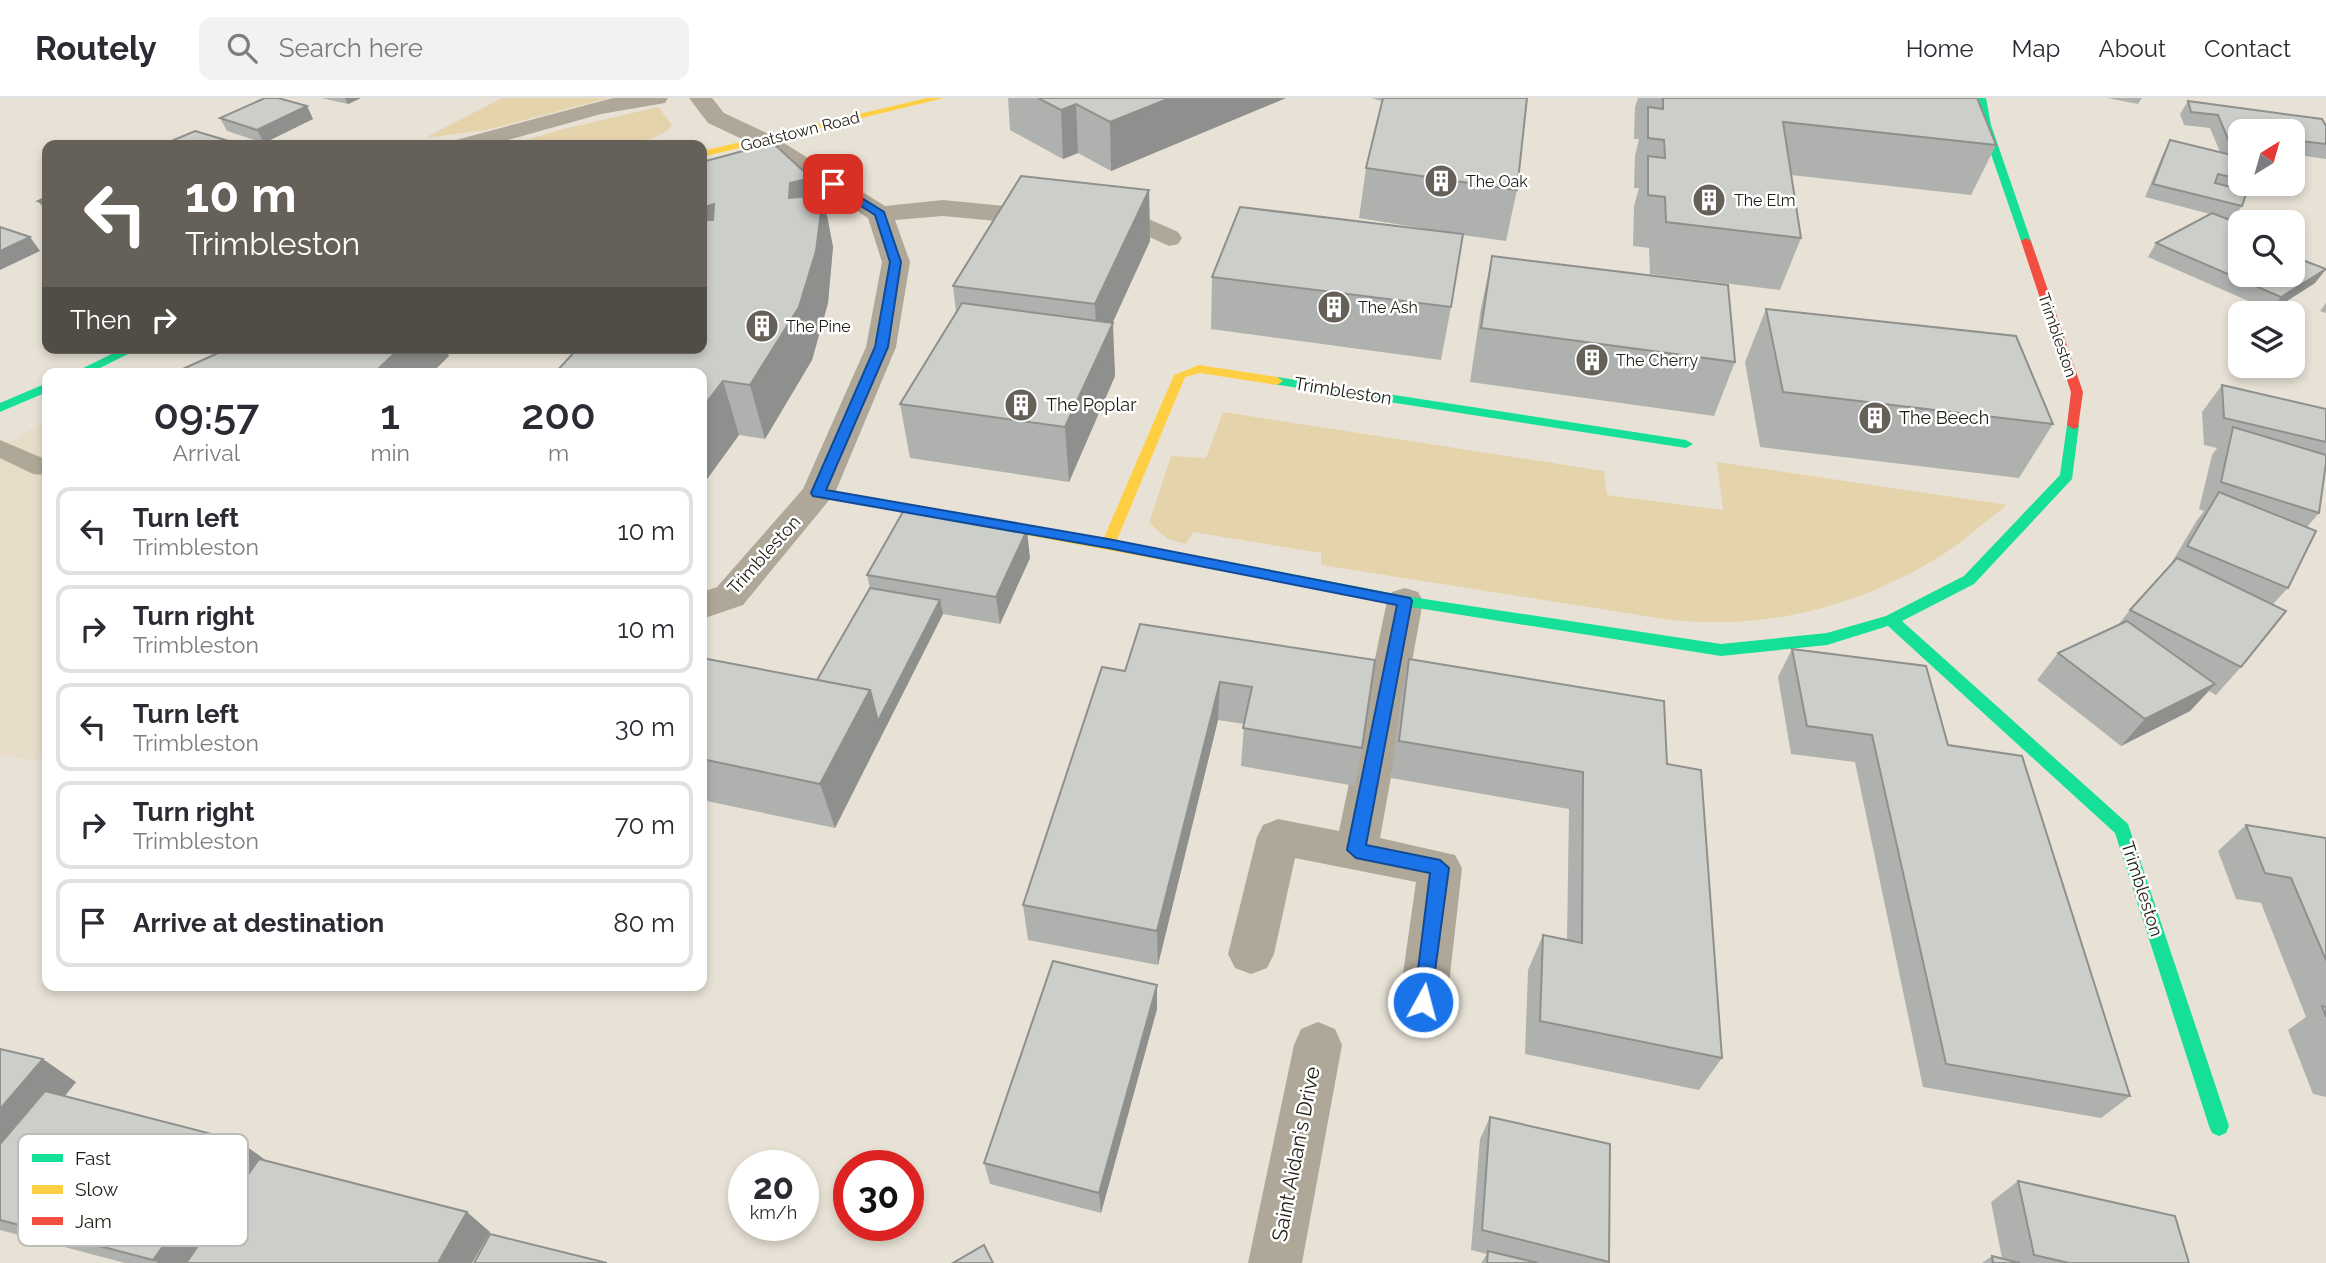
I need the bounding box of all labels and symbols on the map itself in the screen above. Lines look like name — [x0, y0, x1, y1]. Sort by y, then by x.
street label: Goatstown Road — [739, 108, 862, 155]
north arrow — [2228, 119, 2305, 196]
pin — [803, 154, 863, 214]
building icon: The Oak — [1422, 162, 1460, 200]
place label: The Oak — [1466, 172, 1528, 191]
building icon: The Elm — [1690, 181, 1728, 219]
place label: The Elm — [1734, 191, 1795, 210]
building icon: The Ash — [1315, 288, 1353, 326]
street label: Trimbleston — [2034, 291, 2081, 380]
place label: The Ash — [1358, 298, 1418, 317]
building icon: The Pine — [743, 307, 781, 345]
place label: The Pine — [786, 317, 851, 336]
building icon: The Cherry — [1573, 341, 1611, 379]
place label: The Cherry — [1616, 351, 1698, 370]
street label: Trimbleston — [1293, 372, 1393, 409]
building icon: The Poplar — [1002, 386, 1040, 424]
place label: The Poplar — [1046, 394, 1137, 415]
building icon: The Beech — [1856, 399, 1894, 437]
place label: The Beech — [1899, 407, 1989, 428]
street label: Trimbleston — [723, 511, 804, 598]
street label: Trimbleston — [2117, 839, 2168, 939]
position arrow — [1386, 965, 1460, 1039]
street label: Saint Aidan's Drive — [1266, 1064, 1325, 1243]
legend — [18, 1134, 248, 1246]
text: Fast — [75, 1147, 111, 1169]
speed limit sign: 30 — [833, 1150, 924, 1241]
text: Slow — [75, 1178, 119, 1200]
text: Jam — [75, 1210, 112, 1232]

